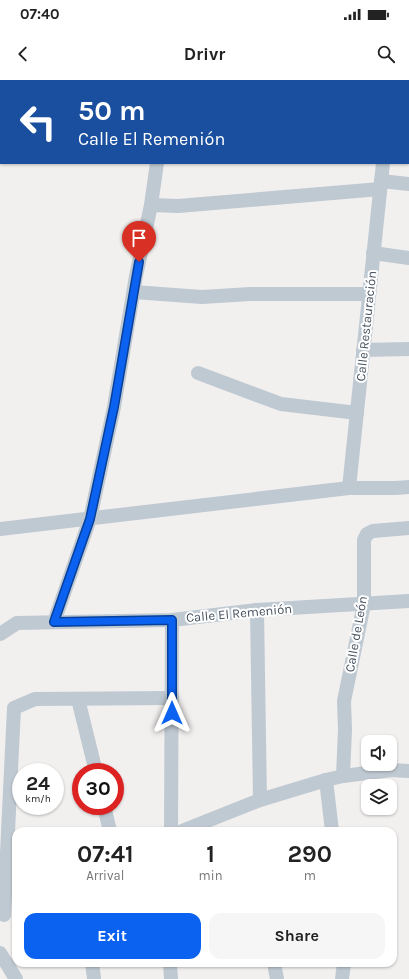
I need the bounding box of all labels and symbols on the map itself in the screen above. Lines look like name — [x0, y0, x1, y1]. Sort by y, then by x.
pin — [122, 221, 156, 262]
street label: Calle Restauración — [353, 270, 379, 382]
street label: Calle de León — [342, 595, 370, 673]
street label: Calle El Remenión — [185, 601, 293, 625]
position arrow — [151, 692, 193, 734]
speed limit sign: 30 — [72, 763, 124, 815]

